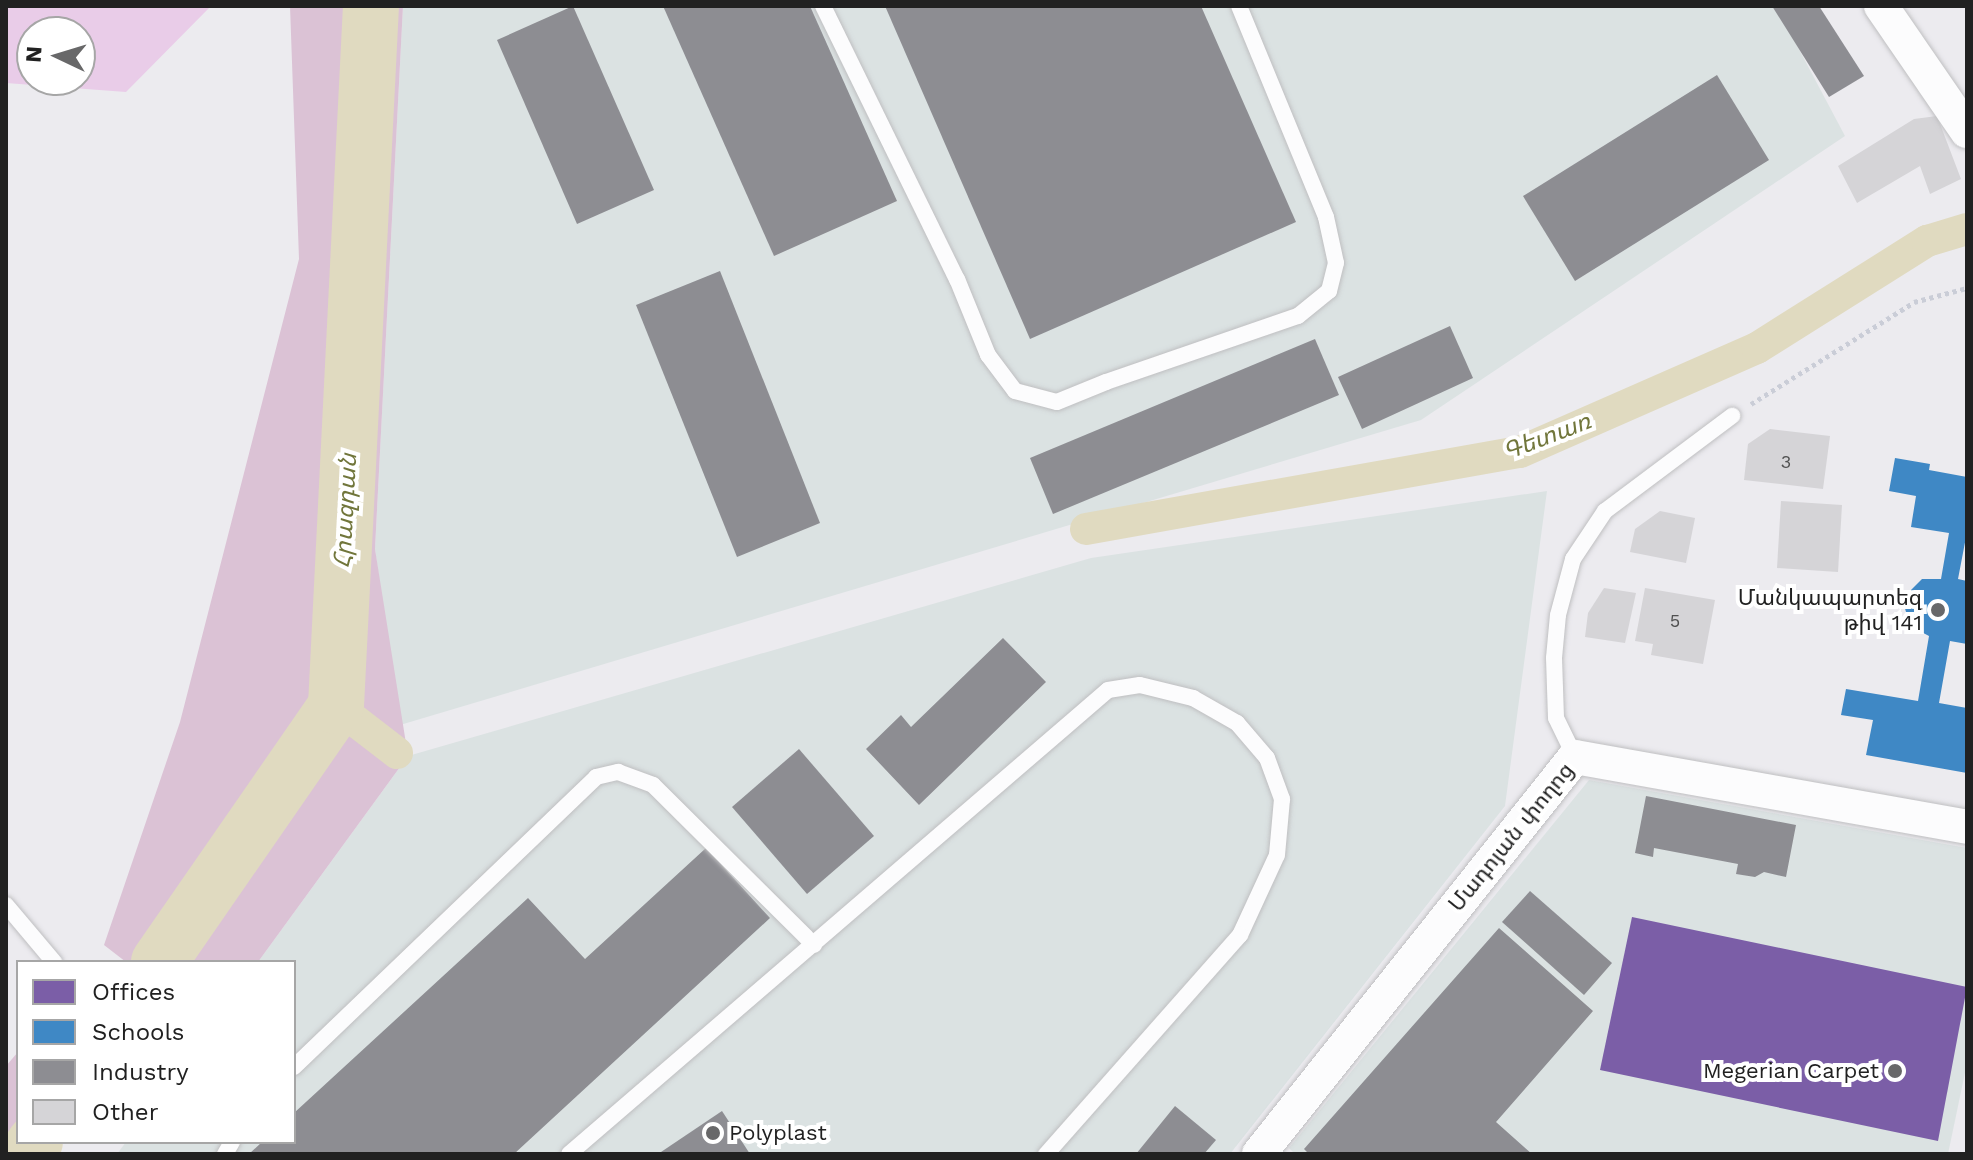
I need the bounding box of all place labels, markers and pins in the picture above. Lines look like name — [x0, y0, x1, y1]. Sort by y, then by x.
place label: Մանկապարտեզ թիվ 141 — [1738, 584, 1922, 636]
marker: Մանկապարտեզ թիվ 141 — [1929, 601, 1947, 619]
place label: Megerian Carpet — [1703, 1058, 1879, 1084]
marker: Megerian Carpet — [1886, 1062, 1904, 1080]
place label: Polyplast — [729, 1120, 827, 1146]
marker: Polyplast — [704, 1124, 722, 1142]

